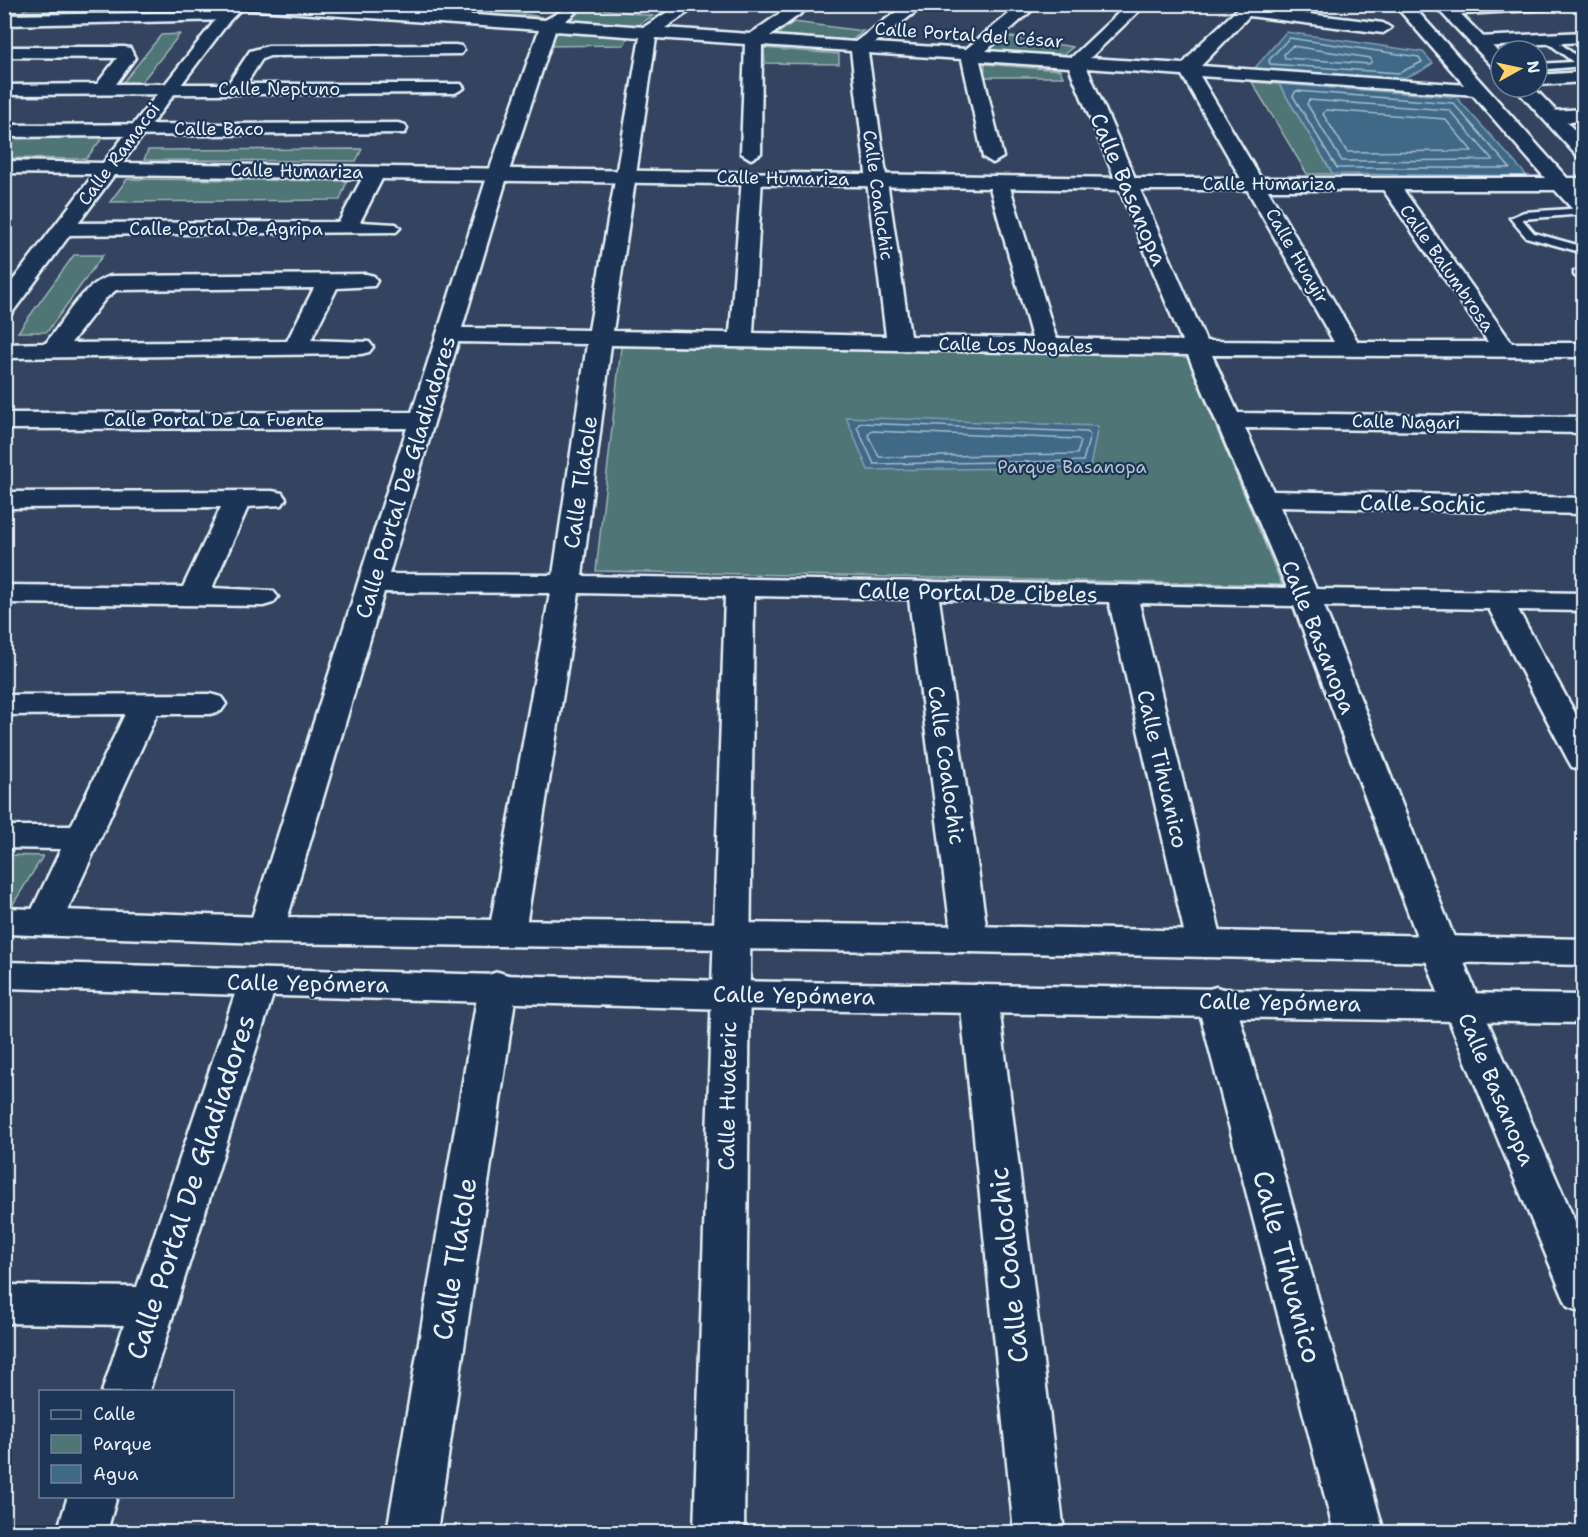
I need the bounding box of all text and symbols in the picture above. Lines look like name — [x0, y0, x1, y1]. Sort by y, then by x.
street label: Calle Portal del César — [874, 16, 1064, 54]
north arrow — [1489, 39, 1549, 99]
text: N — [1522, 59, 1545, 75]
street label: Calle Neptuno — [218, 77, 340, 101]
street label: Calle Ramacoi — [72, 98, 166, 210]
street label: Calle Basanopa — [1083, 108, 1174, 270]
street label: Calle Baco — [174, 117, 264, 141]
street label: Calle Coalochic — [857, 128, 899, 262]
street label: Calle Humariza — [230, 158, 364, 184]
street label: Calle Humariza — [716, 165, 850, 191]
street label: Calle Humariza — [1203, 172, 1335, 196]
street label: Calle Balumbrosa — [1394, 200, 1500, 336]
street label: Calle Huayir — [1260, 204, 1334, 308]
street label: Calle Portal De Agripa — [129, 217, 323, 241]
street label: Calle Portal De Gladiadores — [349, 332, 462, 622]
street label: Calle Los Nogales — [938, 332, 1094, 358]
street label: Calle Portal De La Fuente — [104, 408, 324, 432]
street label: Calle Nagari — [1352, 409, 1460, 435]
street label: Calle Tlatole — [557, 414, 604, 550]
park label: Parque Basanopa — [997, 455, 1147, 479]
street label: Calle Sochic — [1360, 488, 1486, 519]
street label: Calle Basanopa — [1275, 556, 1363, 719]
street label: Calle Portal De Cibeles — [858, 576, 1098, 609]
street label: Calle Coalochic — [921, 684, 972, 846]
street label: Calle Tihuanico — [1130, 687, 1195, 851]
street label: Calle Yepómera — [227, 968, 390, 999]
street label: Calle Yepómera — [713, 980, 876, 1011]
street label: Calle Yepómera — [1199, 987, 1362, 1018]
street label: Calle Basanopa — [1451, 1008, 1542, 1170]
street label: Calle Portal De Gladiadores — [117, 1009, 264, 1364]
street label: Calle Huateric — [712, 1021, 743, 1171]
street label: Calle Coalochic — [980, 1165, 1037, 1365]
street label: Calle Tihuanico — [1244, 1166, 1331, 1367]
street label: Calle Tlatole — [423, 1175, 486, 1343]
legend — [39, 1390, 234, 1498]
text: Calle — [93, 1402, 136, 1426]
text: Parque — [93, 1432, 152, 1456]
text: Agua — [93, 1462, 138, 1486]

